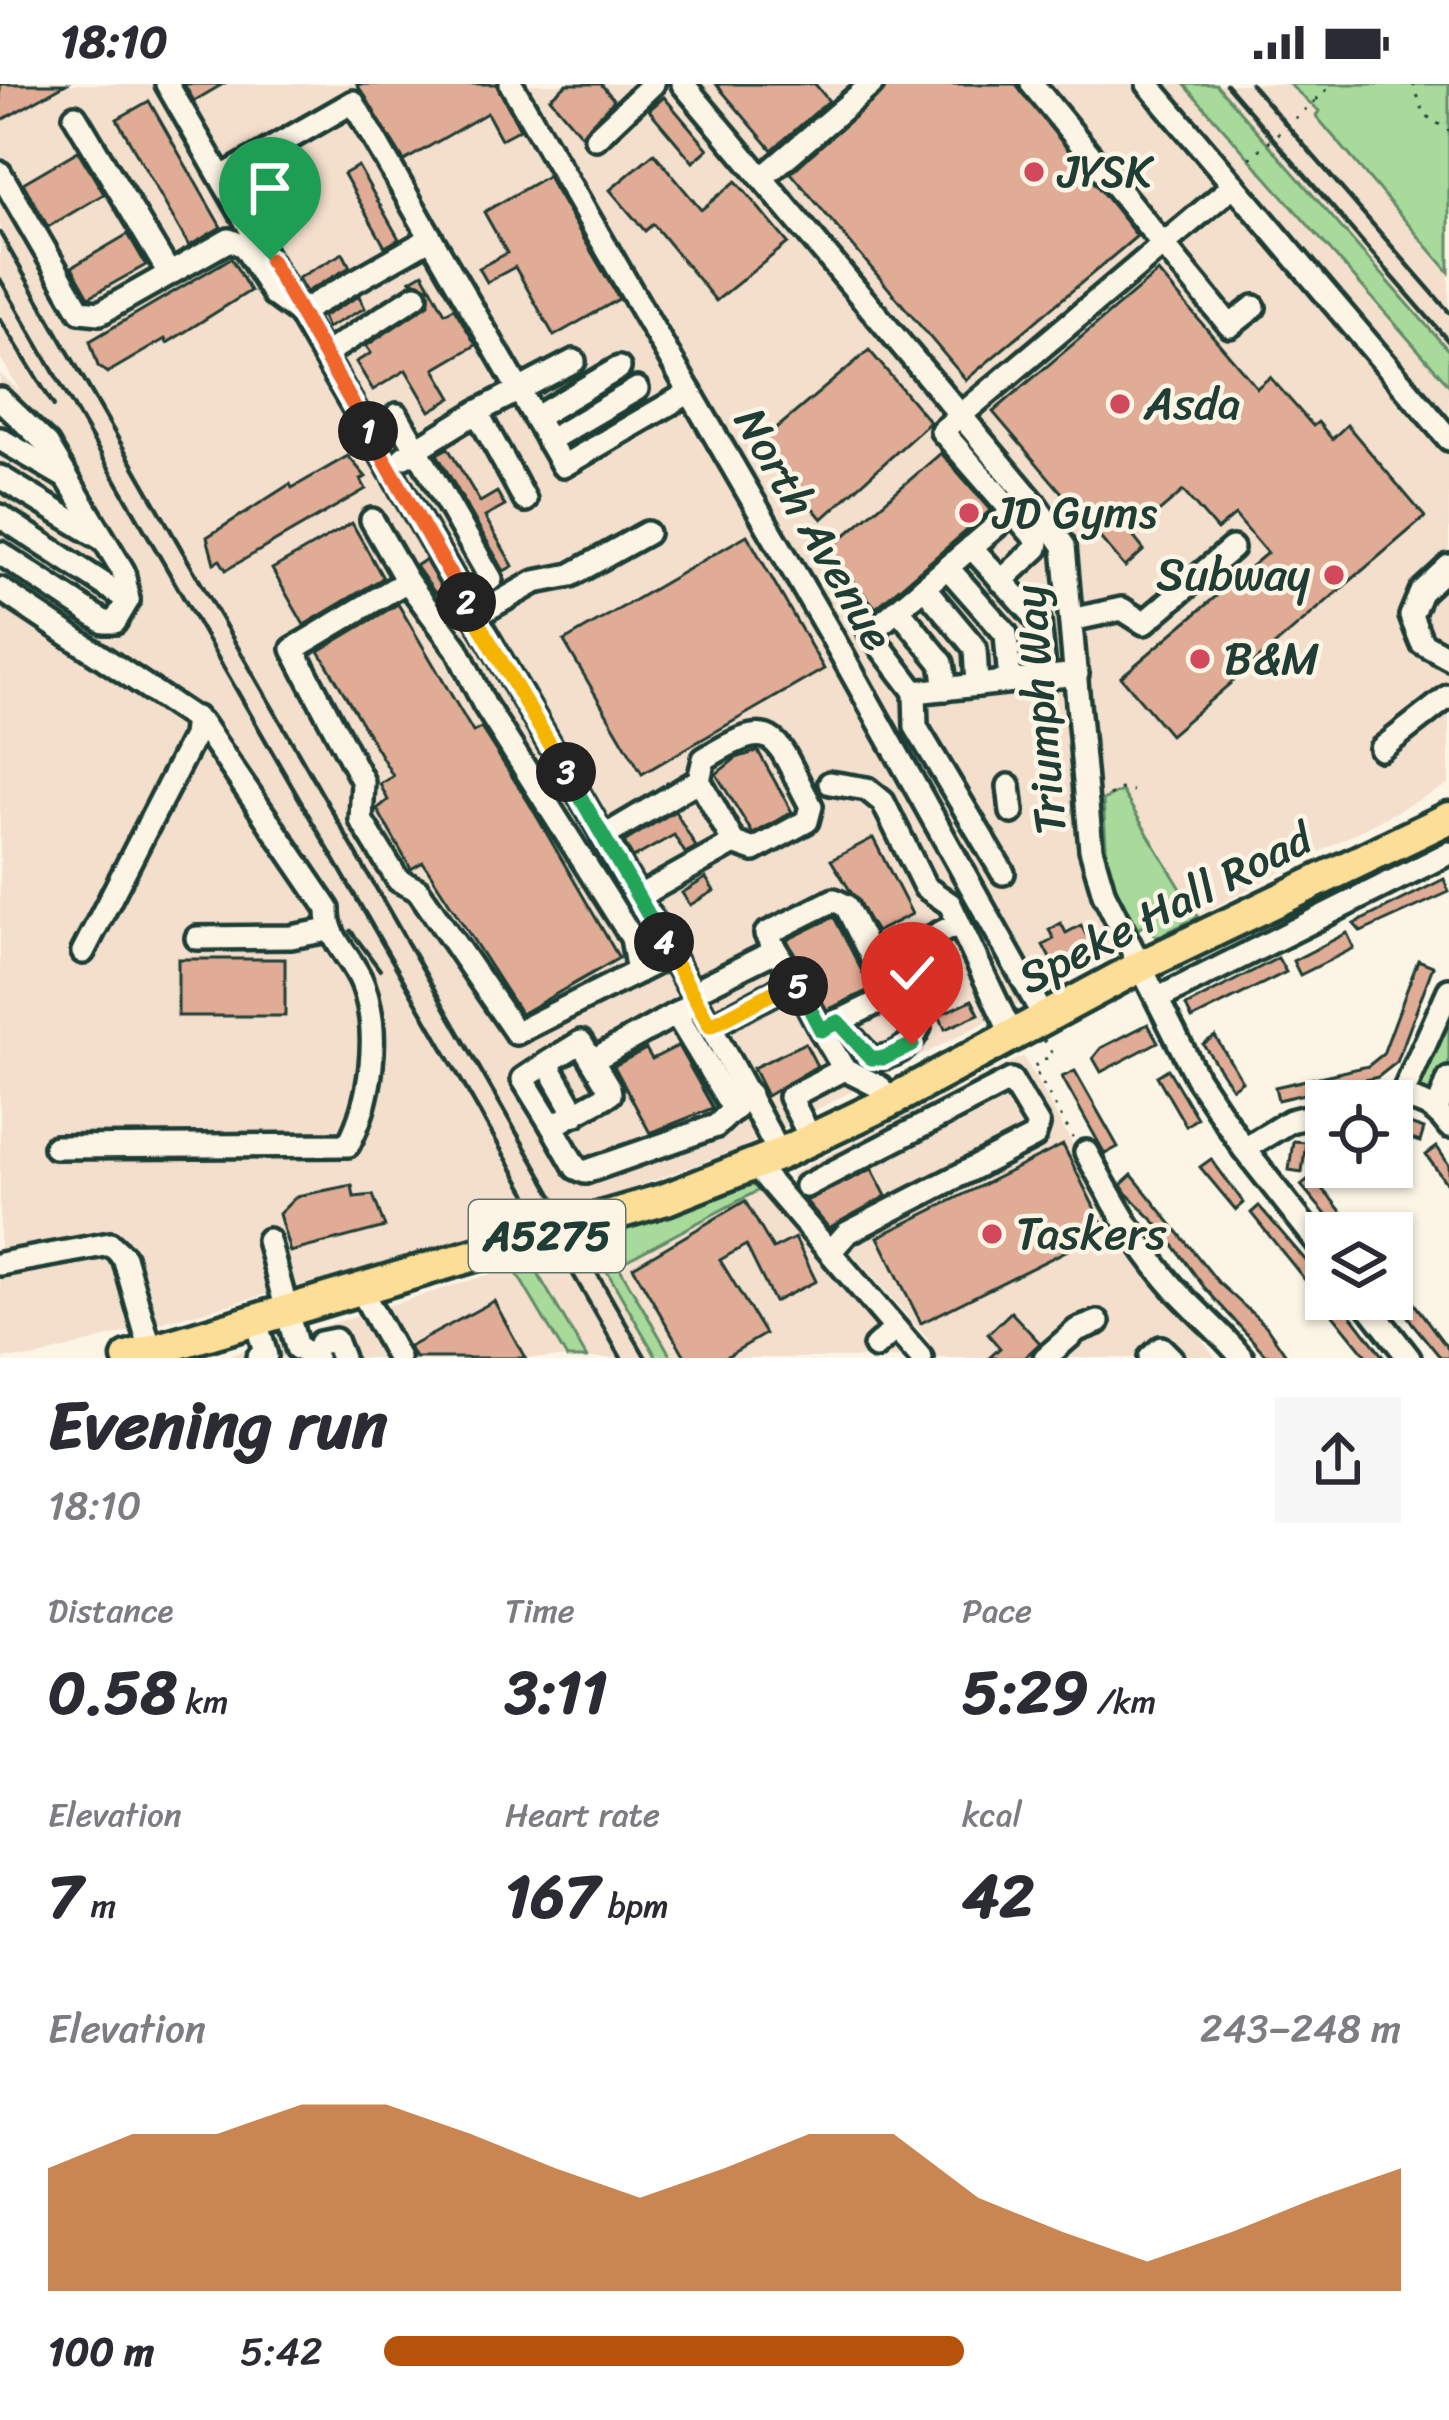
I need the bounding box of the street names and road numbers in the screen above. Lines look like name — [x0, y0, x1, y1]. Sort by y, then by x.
street label: North Avenue — [712, 392, 916, 666]
street label: Triumph Way — [989, 581, 1091, 838]
street label: Speke Hall Road — [1004, 798, 1329, 1017]
road number: A5275 — [469, 1200, 625, 1272]

